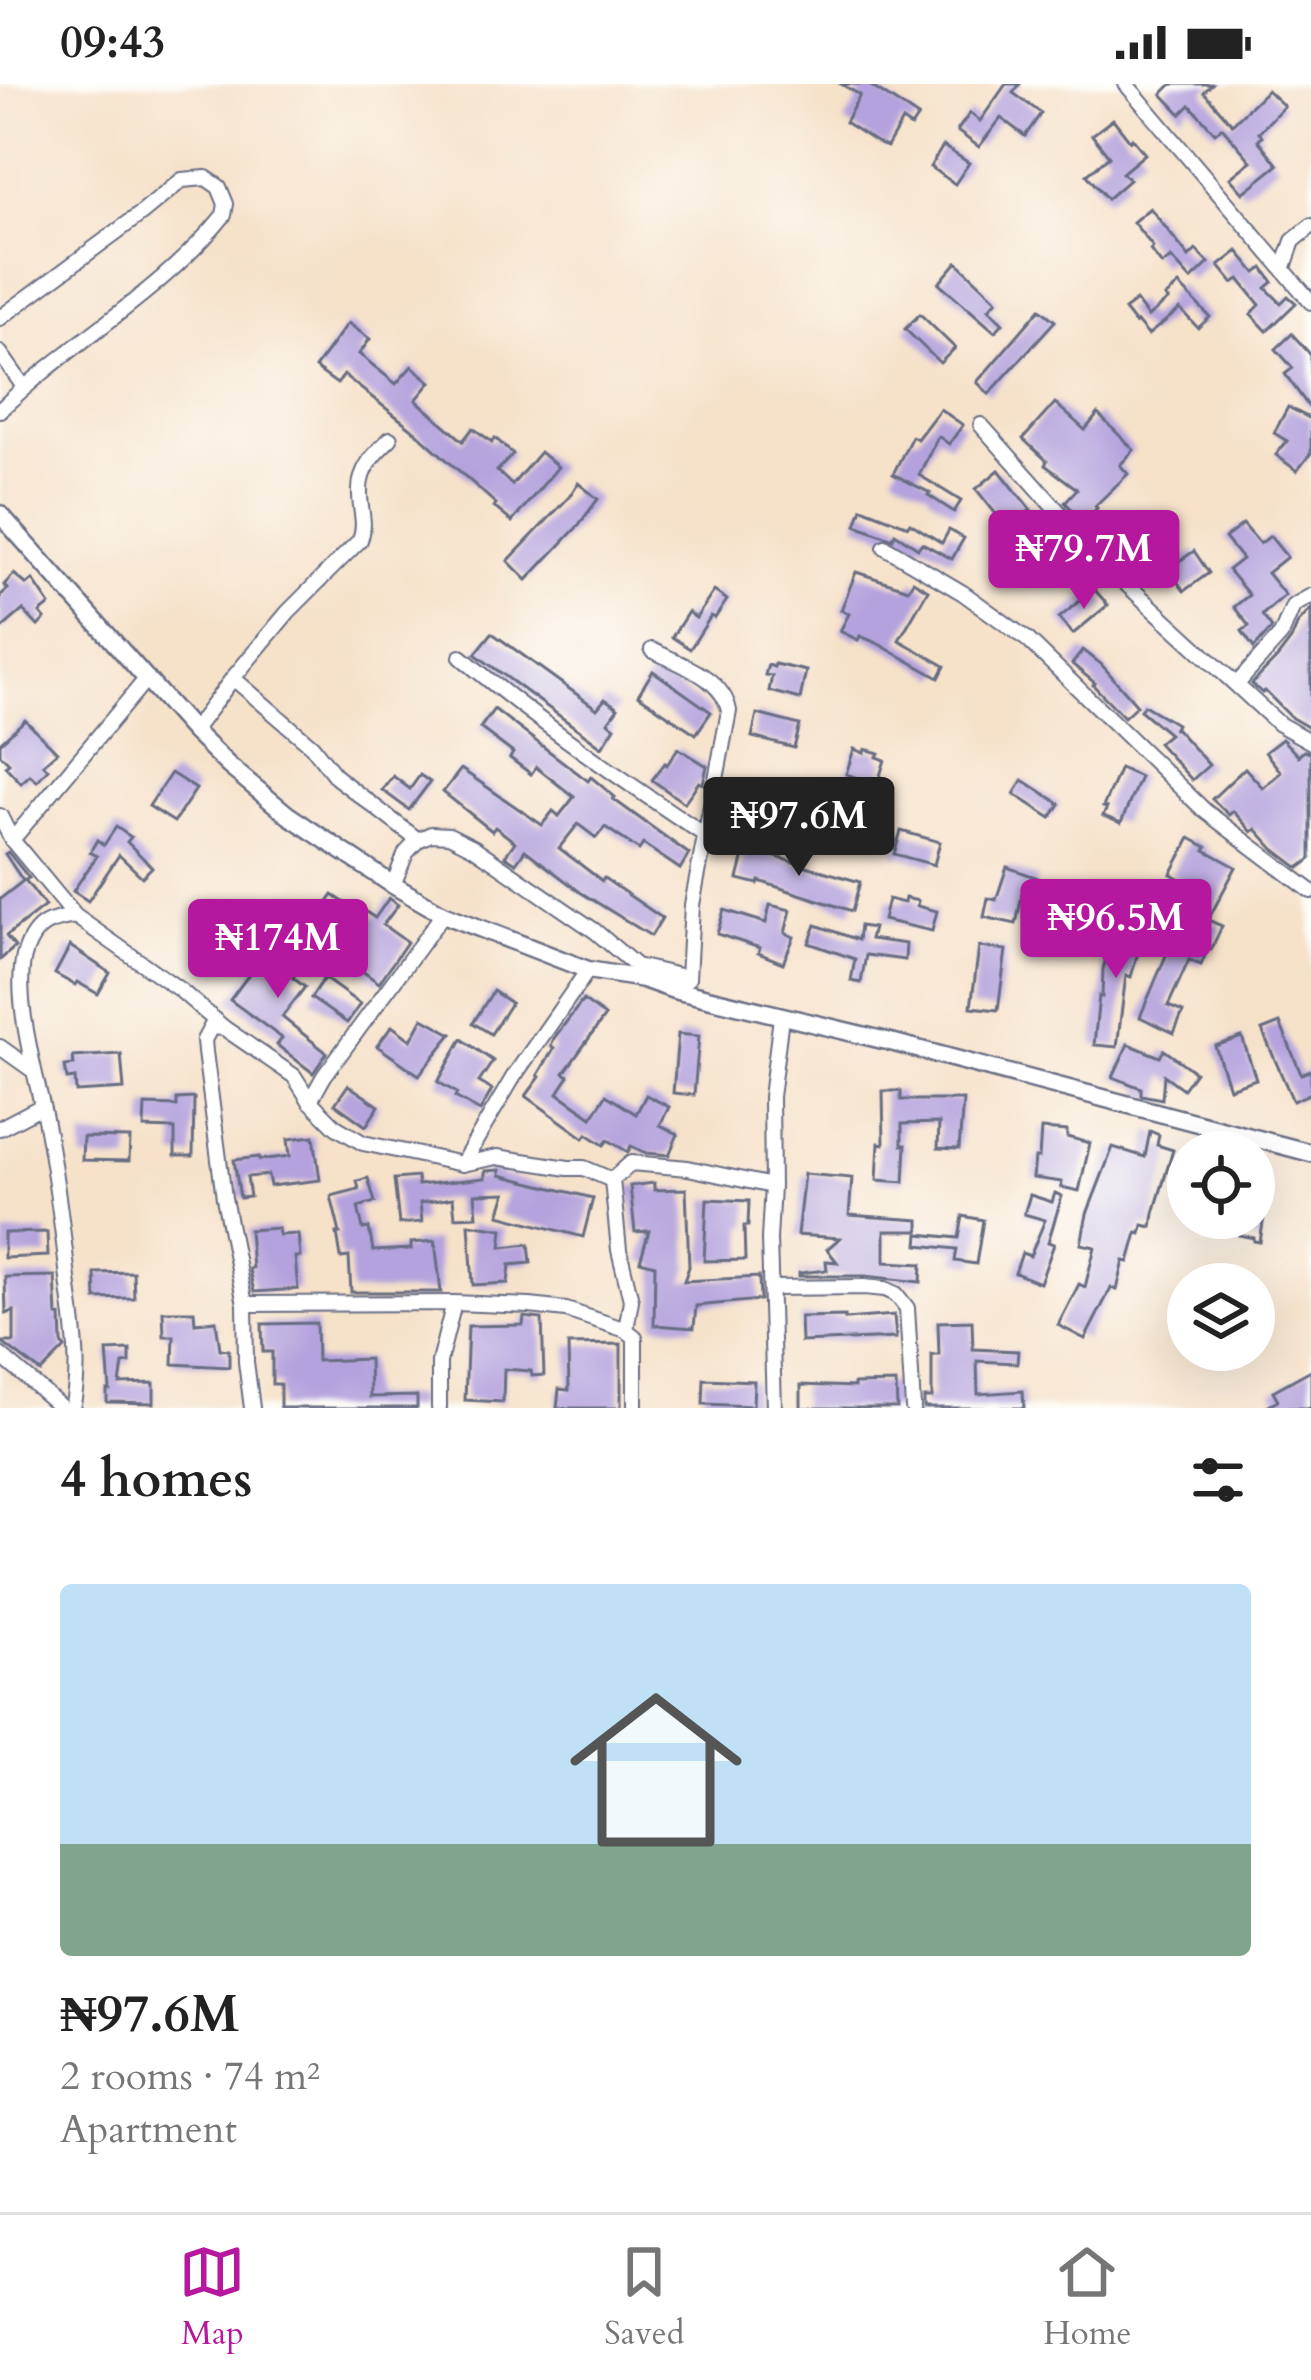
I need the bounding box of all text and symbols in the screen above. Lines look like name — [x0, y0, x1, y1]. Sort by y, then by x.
text: 09:43 — [60, 12, 165, 73]
pin: ₦79.7M — [986, 510, 1182, 612]
text: ₦79.7M — [1015, 522, 1153, 575]
pin: ₦97.6M — [701, 777, 897, 879]
text: ₦97.6M — [730, 789, 868, 842]
pin: ₦96.5M — [1018, 879, 1214, 981]
text: ₦96.5M — [1047, 891, 1185, 944]
pin: ₦174M — [194, 899, 362, 1001]
text: ₦174M — [215, 911, 341, 964]
map controls — [1167, 1131, 1275, 1371]
button: locate — [1167, 1131, 1275, 1239]
button: layers — [1167, 1263, 1275, 1371]
text: 4 homes — [60, 1445, 252, 1515]
icon: filters — [1185, 1447, 1251, 1513]
icon: home — [548, 1662, 764, 1878]
text: ₦97.6M — [60, 1980, 240, 2050]
text: 2 rooms · 74 m² — [60, 2050, 320, 2103]
text: Apartment — [60, 2103, 237, 2156]
tab: Map — [179, 2239, 245, 2356]
tab: Saved — [604, 2239, 684, 2356]
tab: Home — [1043, 2239, 1132, 2356]

